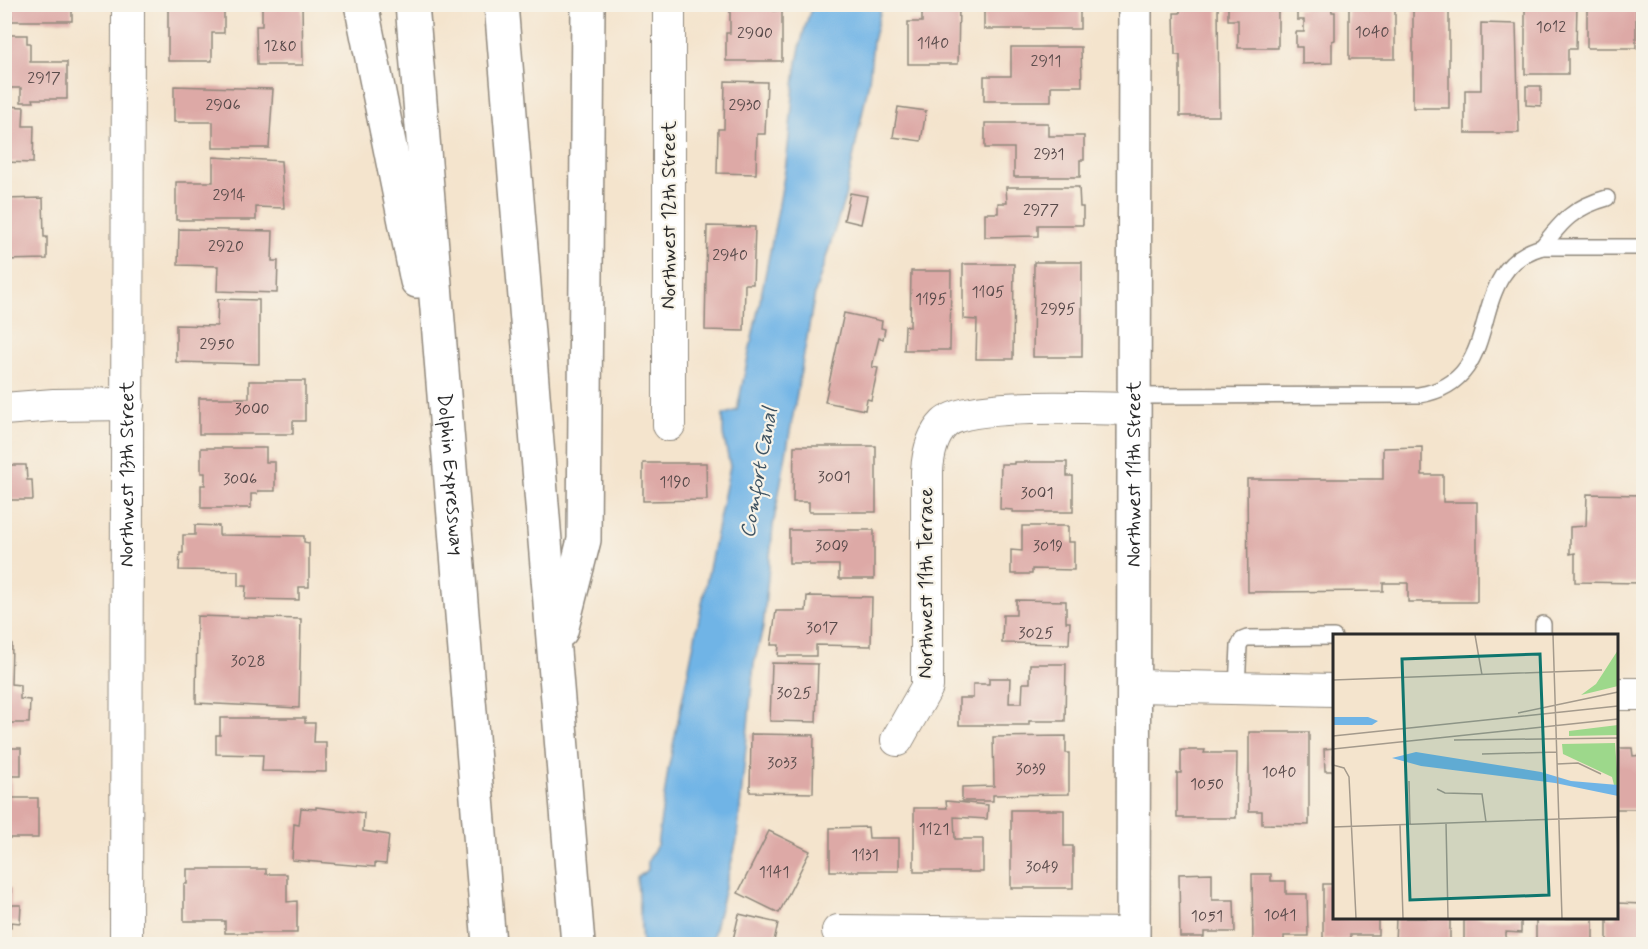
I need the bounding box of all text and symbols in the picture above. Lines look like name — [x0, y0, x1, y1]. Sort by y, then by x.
house number: 1012 — [1536, 17, 1566, 38]
house number: 1040 — [1355, 22, 1389, 43]
house number: 2900 — [737, 23, 773, 44]
house number: 1140 — [917, 33, 949, 54]
house number: 1280 — [263, 36, 297, 57]
house number: 2911 — [1031, 51, 1061, 72]
house number: 2917 — [27, 68, 61, 89]
house number: 2906 — [205, 95, 241, 116]
house number: 2930 — [729, 95, 761, 116]
street label: Northwest 12th Street — [656, 121, 683, 309]
house number: 2931 — [1033, 144, 1065, 165]
house number: 2914 — [213, 185, 245, 206]
house number: 2977 — [1023, 200, 1059, 221]
house number: 2920 — [208, 236, 244, 257]
house number: 2940 — [712, 245, 748, 266]
house number: 1105 — [971, 282, 1005, 303]
house number: 1195 — [915, 289, 947, 310]
house number: 2995 — [1040, 299, 1076, 320]
house number: 2950 — [199, 334, 235, 355]
street label: Northwest 11th Street — [1120, 380, 1148, 567]
street label: Northwest 13th Street — [113, 381, 141, 567]
street label: Dolphin Expressway — [430, 392, 471, 557]
house number: 3000 — [235, 399, 270, 420]
water label: Comfort Canal — [734, 404, 787, 541]
house number: 3001 — [817, 467, 851, 488]
house number: 3006 — [223, 469, 257, 490]
house number: 1190 — [659, 472, 691, 493]
house number: 3001 — [1020, 483, 1054, 504]
street label: Northwest 11th Terrace — [913, 487, 940, 679]
house number: 3009 — [815, 536, 849, 557]
house number: 3019 — [1033, 536, 1063, 557]
house number: 3017 — [806, 618, 838, 639]
house number: 3025 — [1018, 623, 1054, 644]
inset map — [1333, 634, 1618, 919]
house number: 3028 — [231, 651, 265, 672]
house number: 3025 — [776, 683, 812, 704]
house number: 3033 — [767, 753, 797, 774]
house number: 3039 — [1016, 759, 1047, 780]
house number: 1040 — [1262, 762, 1296, 783]
house number: 1050 — [1190, 774, 1224, 795]
house number: 1121 — [919, 819, 949, 840]
house number: 1131 — [851, 845, 879, 866]
house number: 3049 — [1025, 857, 1059, 878]
house number: 1141 — [759, 862, 789, 883]
house number: 1041 — [1264, 905, 1296, 926]
house number: 1051 — [1191, 906, 1223, 927]

